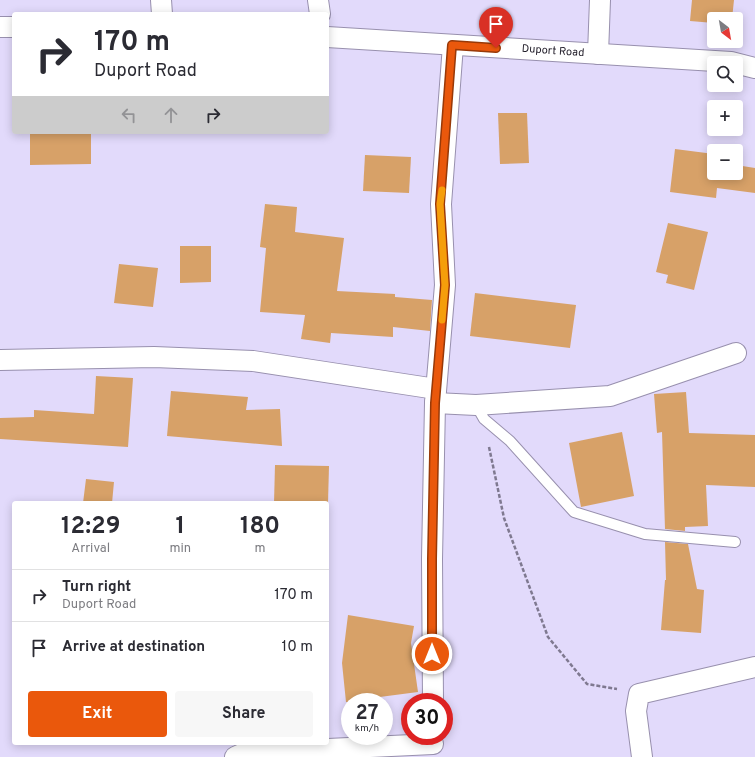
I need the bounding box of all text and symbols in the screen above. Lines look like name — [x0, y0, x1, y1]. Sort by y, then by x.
pin — [479, 7.0, 513, 48]
north arrow — [707, 12, 743, 48]
map controls — [707, 12, 743, 180]
icon: arrive — [485, 13, 507, 35]
text: 170 m — [94, 25, 170, 61]
icon: right — [28, 28, 80, 80]
street label: Duport Road — [521, 42, 585, 60]
button: search — [707, 56, 743, 92]
text: Duport Road — [94, 60, 197, 83]
button: + — [707, 100, 743, 136]
icon: left — [118, 104, 140, 126]
icon: ahead — [160, 104, 182, 126]
icon: right — [202, 104, 224, 126]
button: − — [707, 144, 743, 180]
text: 12:29 — [61, 512, 120, 542]
text: 1 — [175, 512, 185, 542]
text: 180 — [240, 512, 280, 542]
text: Arrival — [71, 541, 110, 557]
text: min — [169, 541, 191, 557]
text: m — [255, 541, 266, 557]
text: Turn right — [62, 578, 131, 597]
icon: right — [28, 585, 50, 607]
text: 170 m — [274, 586, 313, 605]
text: Duport Road — [62, 597, 136, 613]
position arrow — [411, 633, 453, 675]
icon: arrive — [28, 637, 50, 659]
text: Arrive at destination — [62, 638, 205, 657]
text: 10 m — [282, 638, 313, 657]
button: Exit — [28, 691, 167, 737]
button: Share — [175, 691, 313, 737]
speed limit sign: 30 — [401, 693, 453, 745]
text: 27 — [356, 701, 378, 727]
text: km/h — [355, 722, 379, 735]

